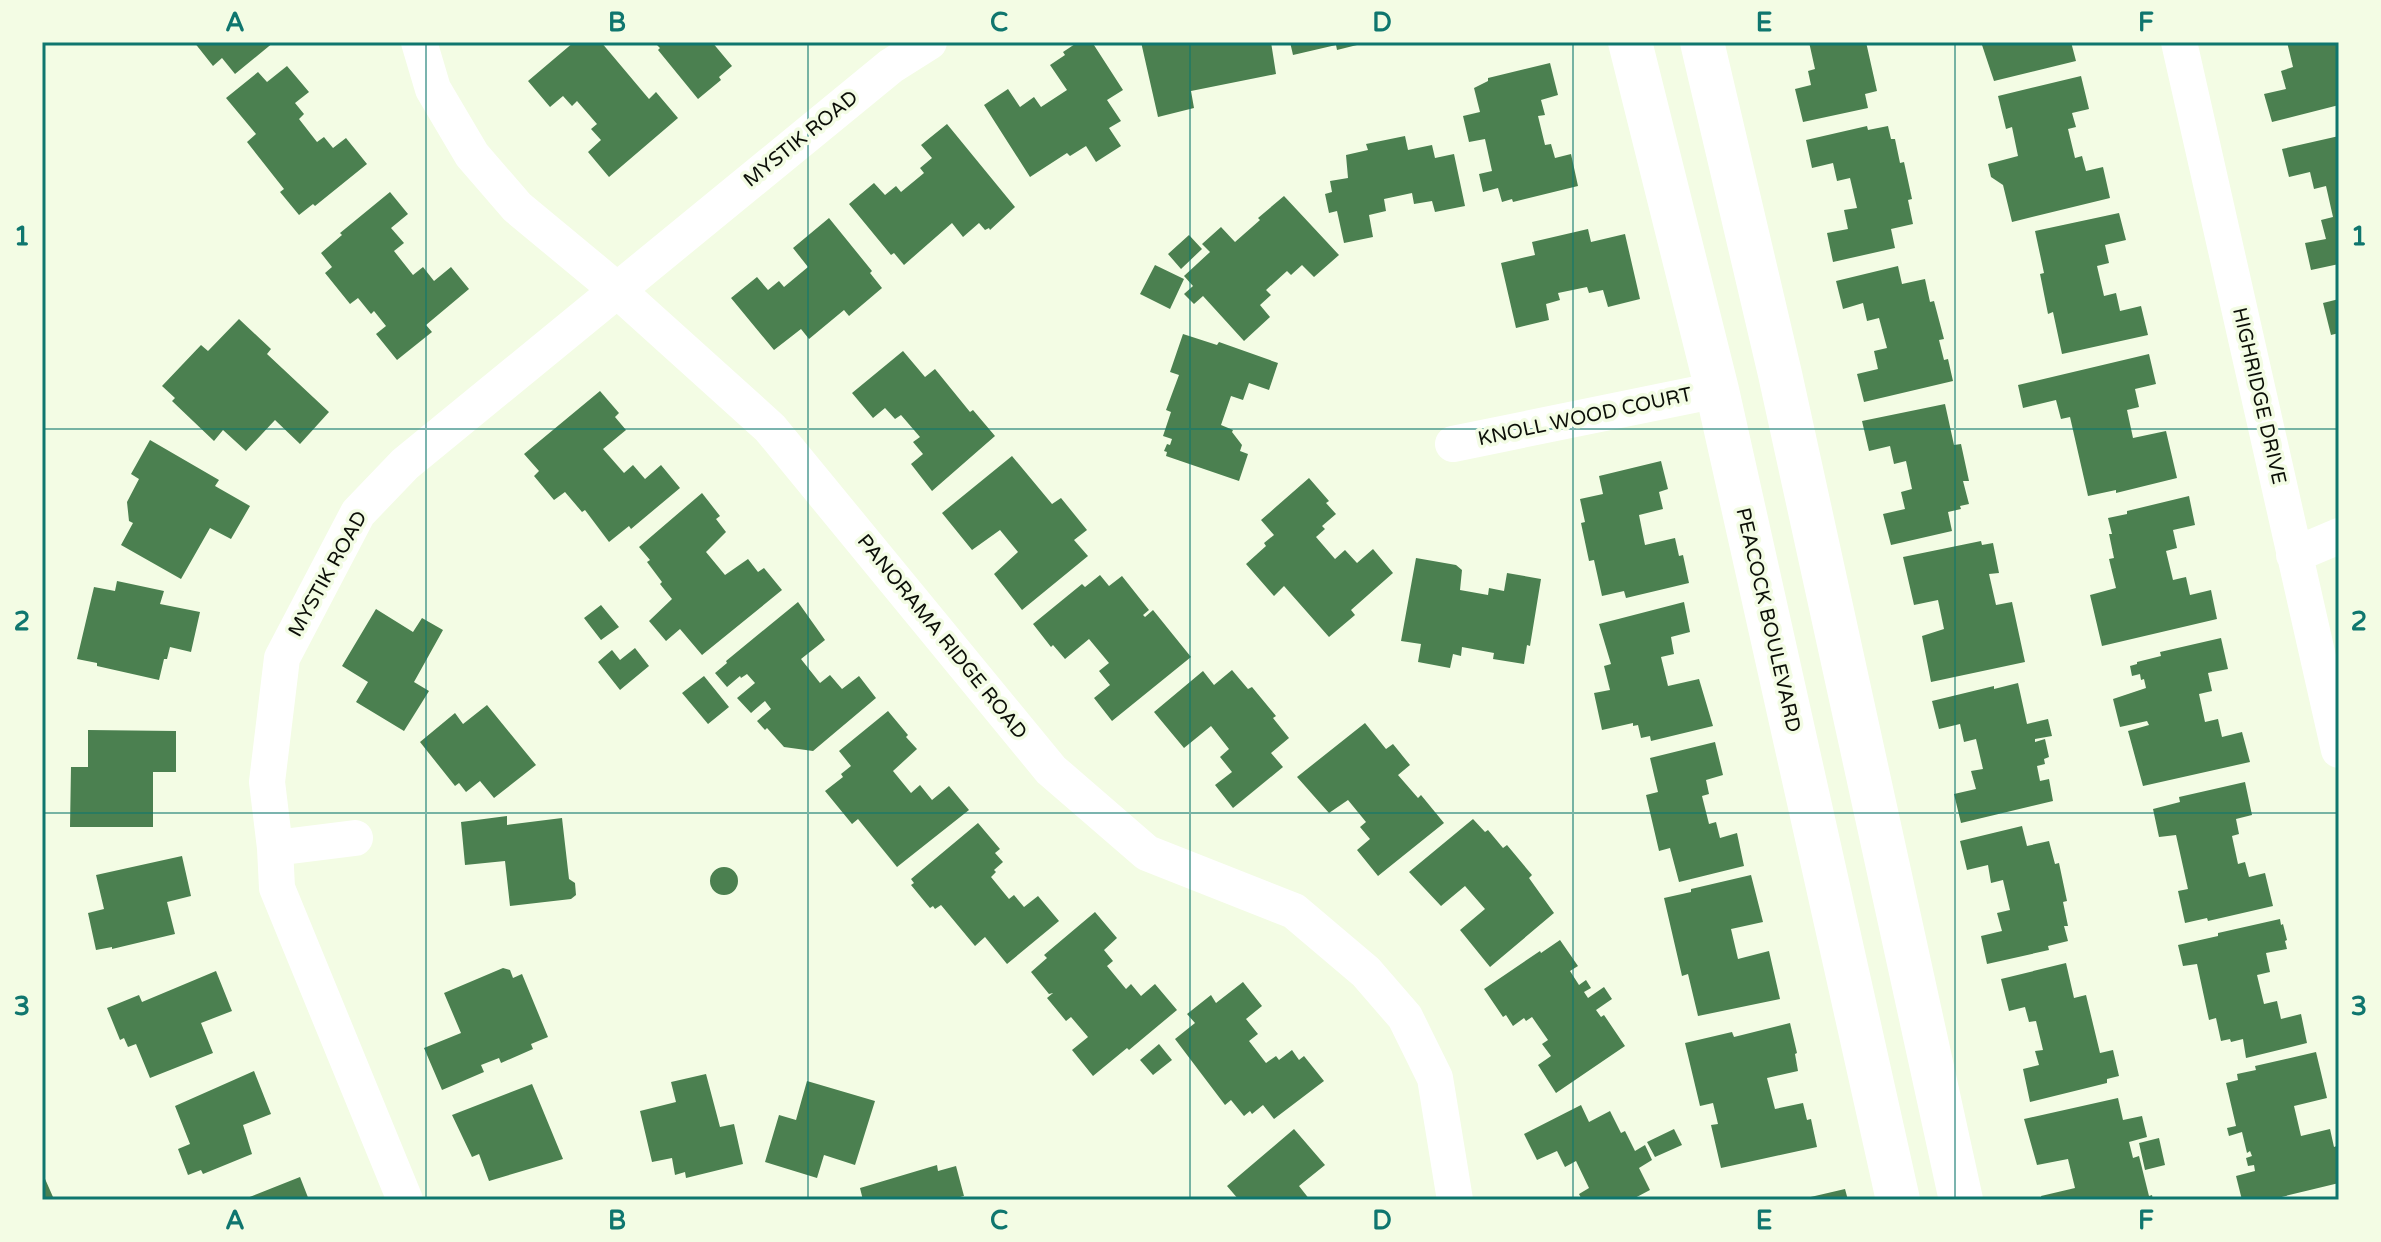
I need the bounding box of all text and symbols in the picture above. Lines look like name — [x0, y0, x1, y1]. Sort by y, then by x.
text: A — [225, 7, 245, 38]
text: B — [608, 7, 626, 38]
text: C — [990, 7, 1008, 38]
text: D — [1372, 7, 1392, 38]
text: E — [1756, 7, 1772, 38]
text: F — [2138, 7, 2154, 38]
street label: MYSTIK ROAD — [739, 86, 863, 192]
text: 1 — [14, 221, 30, 252]
text: 1 — [2351, 221, 2367, 252]
street label: HIGHRIDGE DRIVE — [2227, 305, 2291, 487]
street label: KNOLL WOOD COURT — [1476, 383, 1694, 451]
street label: PEACOCK BOULEVARD — [1730, 505, 1806, 735]
street label: MYSTIK ROAD — [284, 507, 372, 641]
street label: PANORAMA RIDGE ROAD — [852, 530, 1032, 744]
text: 2 — [14, 606, 30, 637]
text: 2 — [2351, 606, 2367, 637]
text: 3 — [14, 991, 30, 1022]
text: 3 — [2351, 991, 2367, 1022]
text: A — [225, 1205, 245, 1236]
text: B — [608, 1205, 626, 1236]
text: C — [990, 1205, 1008, 1236]
text: D — [1372, 1205, 1392, 1236]
text: E — [1756, 1205, 1772, 1236]
text: F — [2138, 1205, 2154, 1236]

